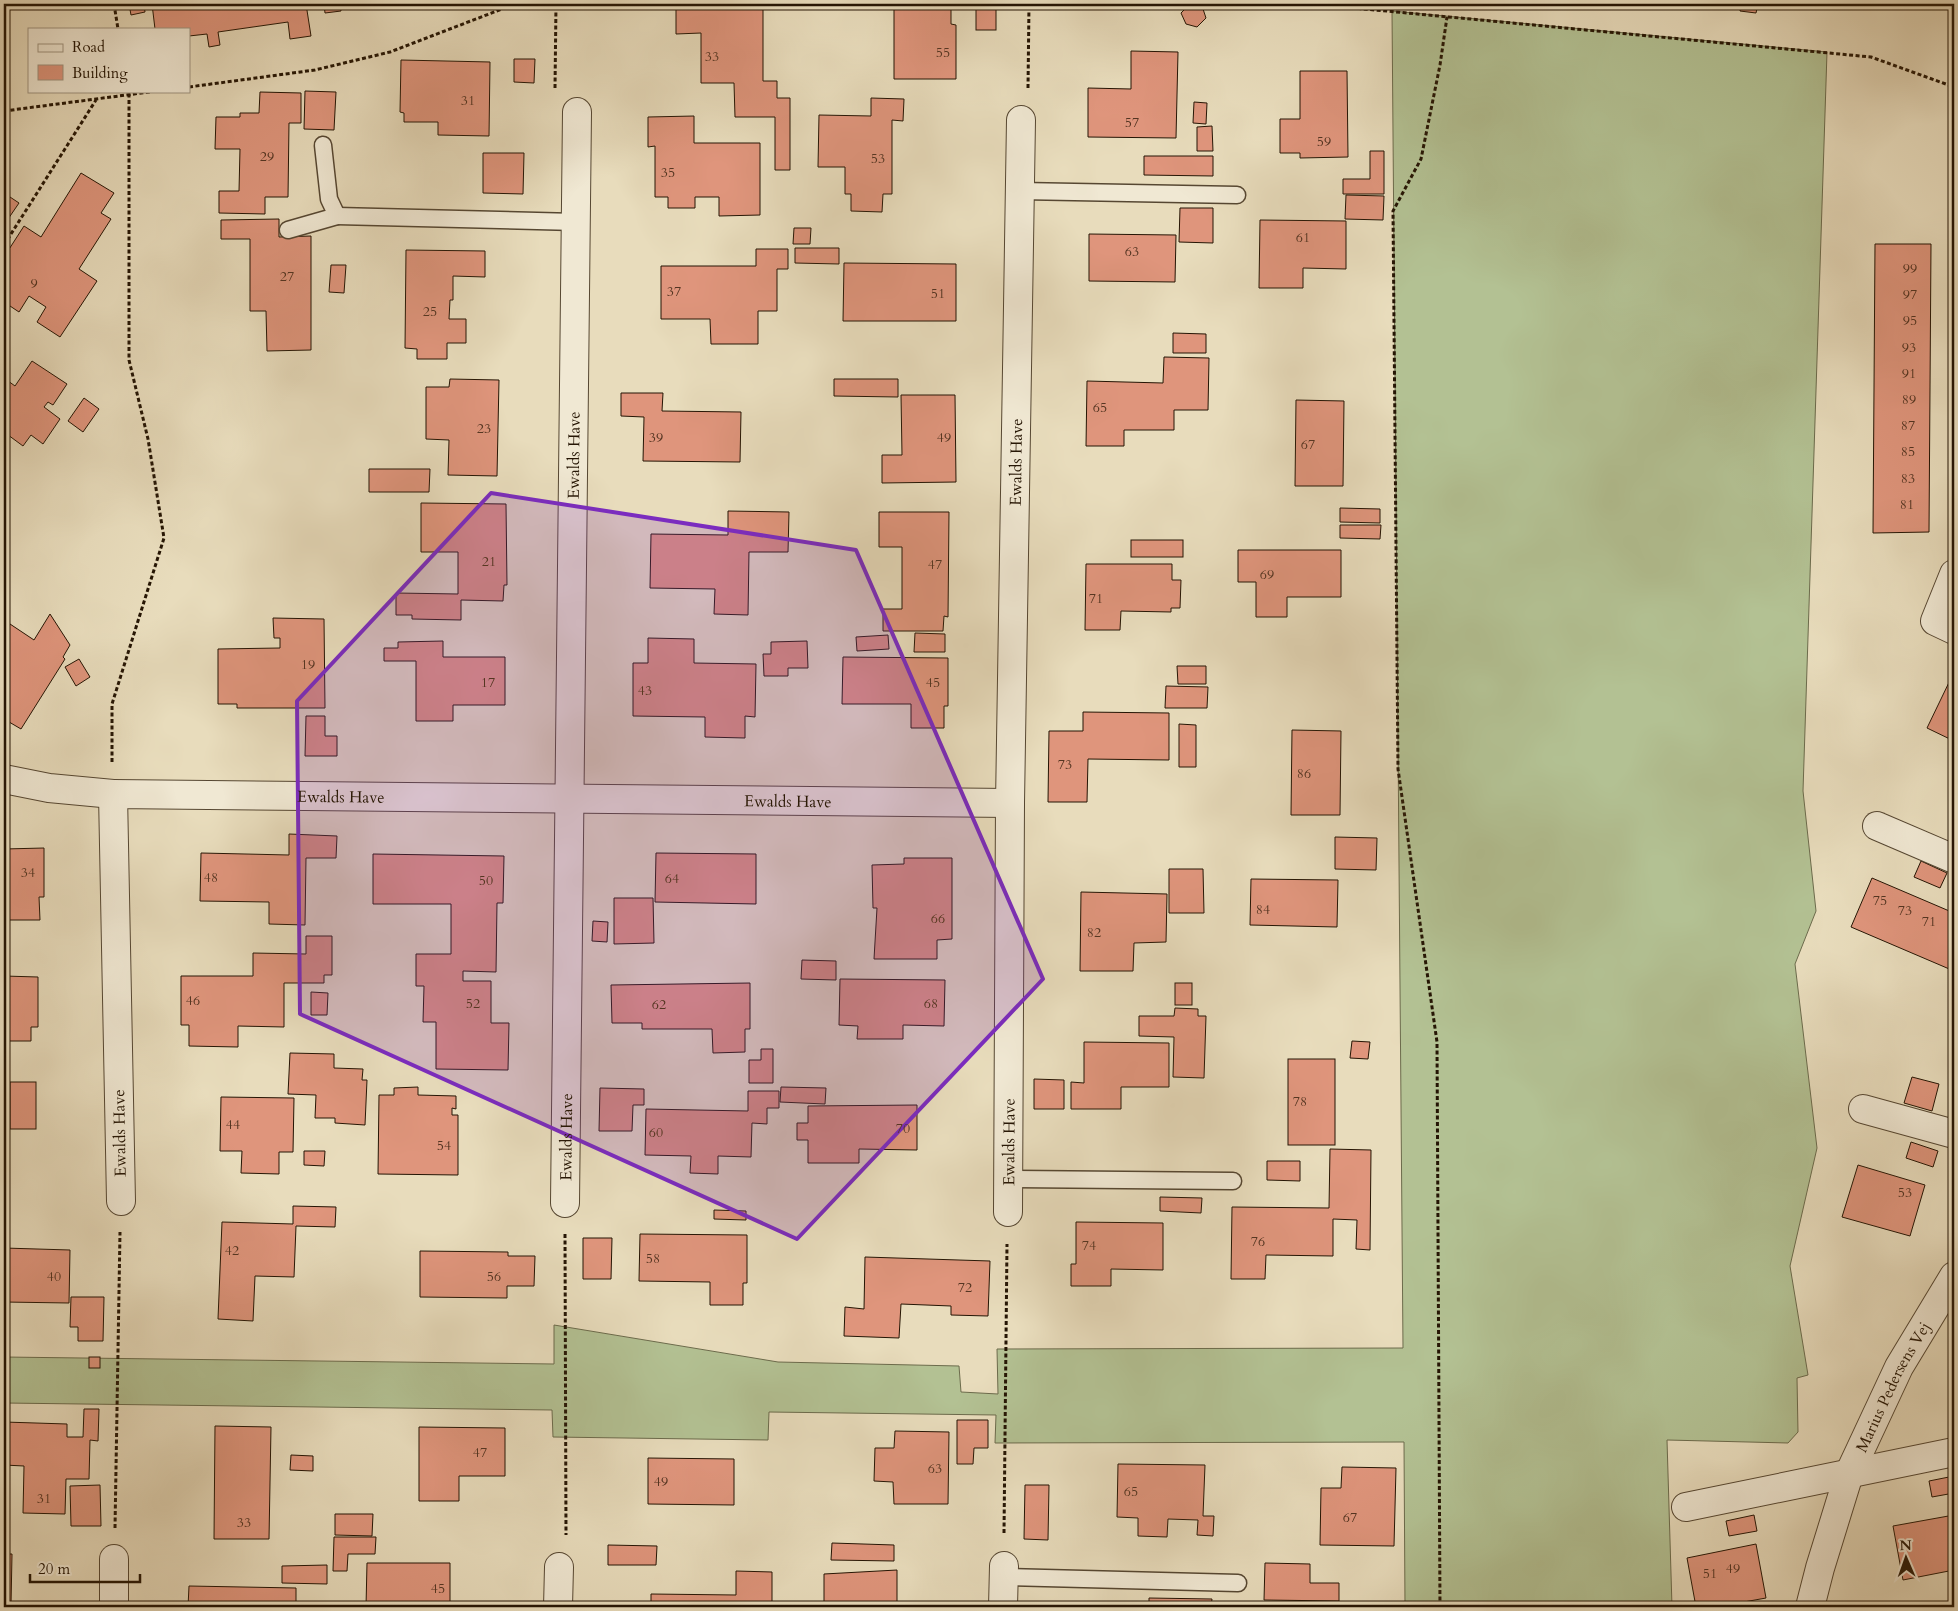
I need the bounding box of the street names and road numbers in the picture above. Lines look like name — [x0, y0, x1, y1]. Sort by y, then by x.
street label: Ewalds Have — [563, 411, 586, 499]
street label: Ewalds Have — [1005, 418, 1028, 506]
street label: Ewalds Have — [297, 786, 385, 809]
street label: Ewalds Have — [744, 790, 832, 813]
street label: Ewalds Have — [108, 1089, 132, 1177]
street label: Ewalds Have — [555, 1093, 578, 1181]
street label: Ewalds Have — [998, 1098, 1021, 1186]
street label: Marius Pedersens Vej — [1851, 1318, 1936, 1456]

